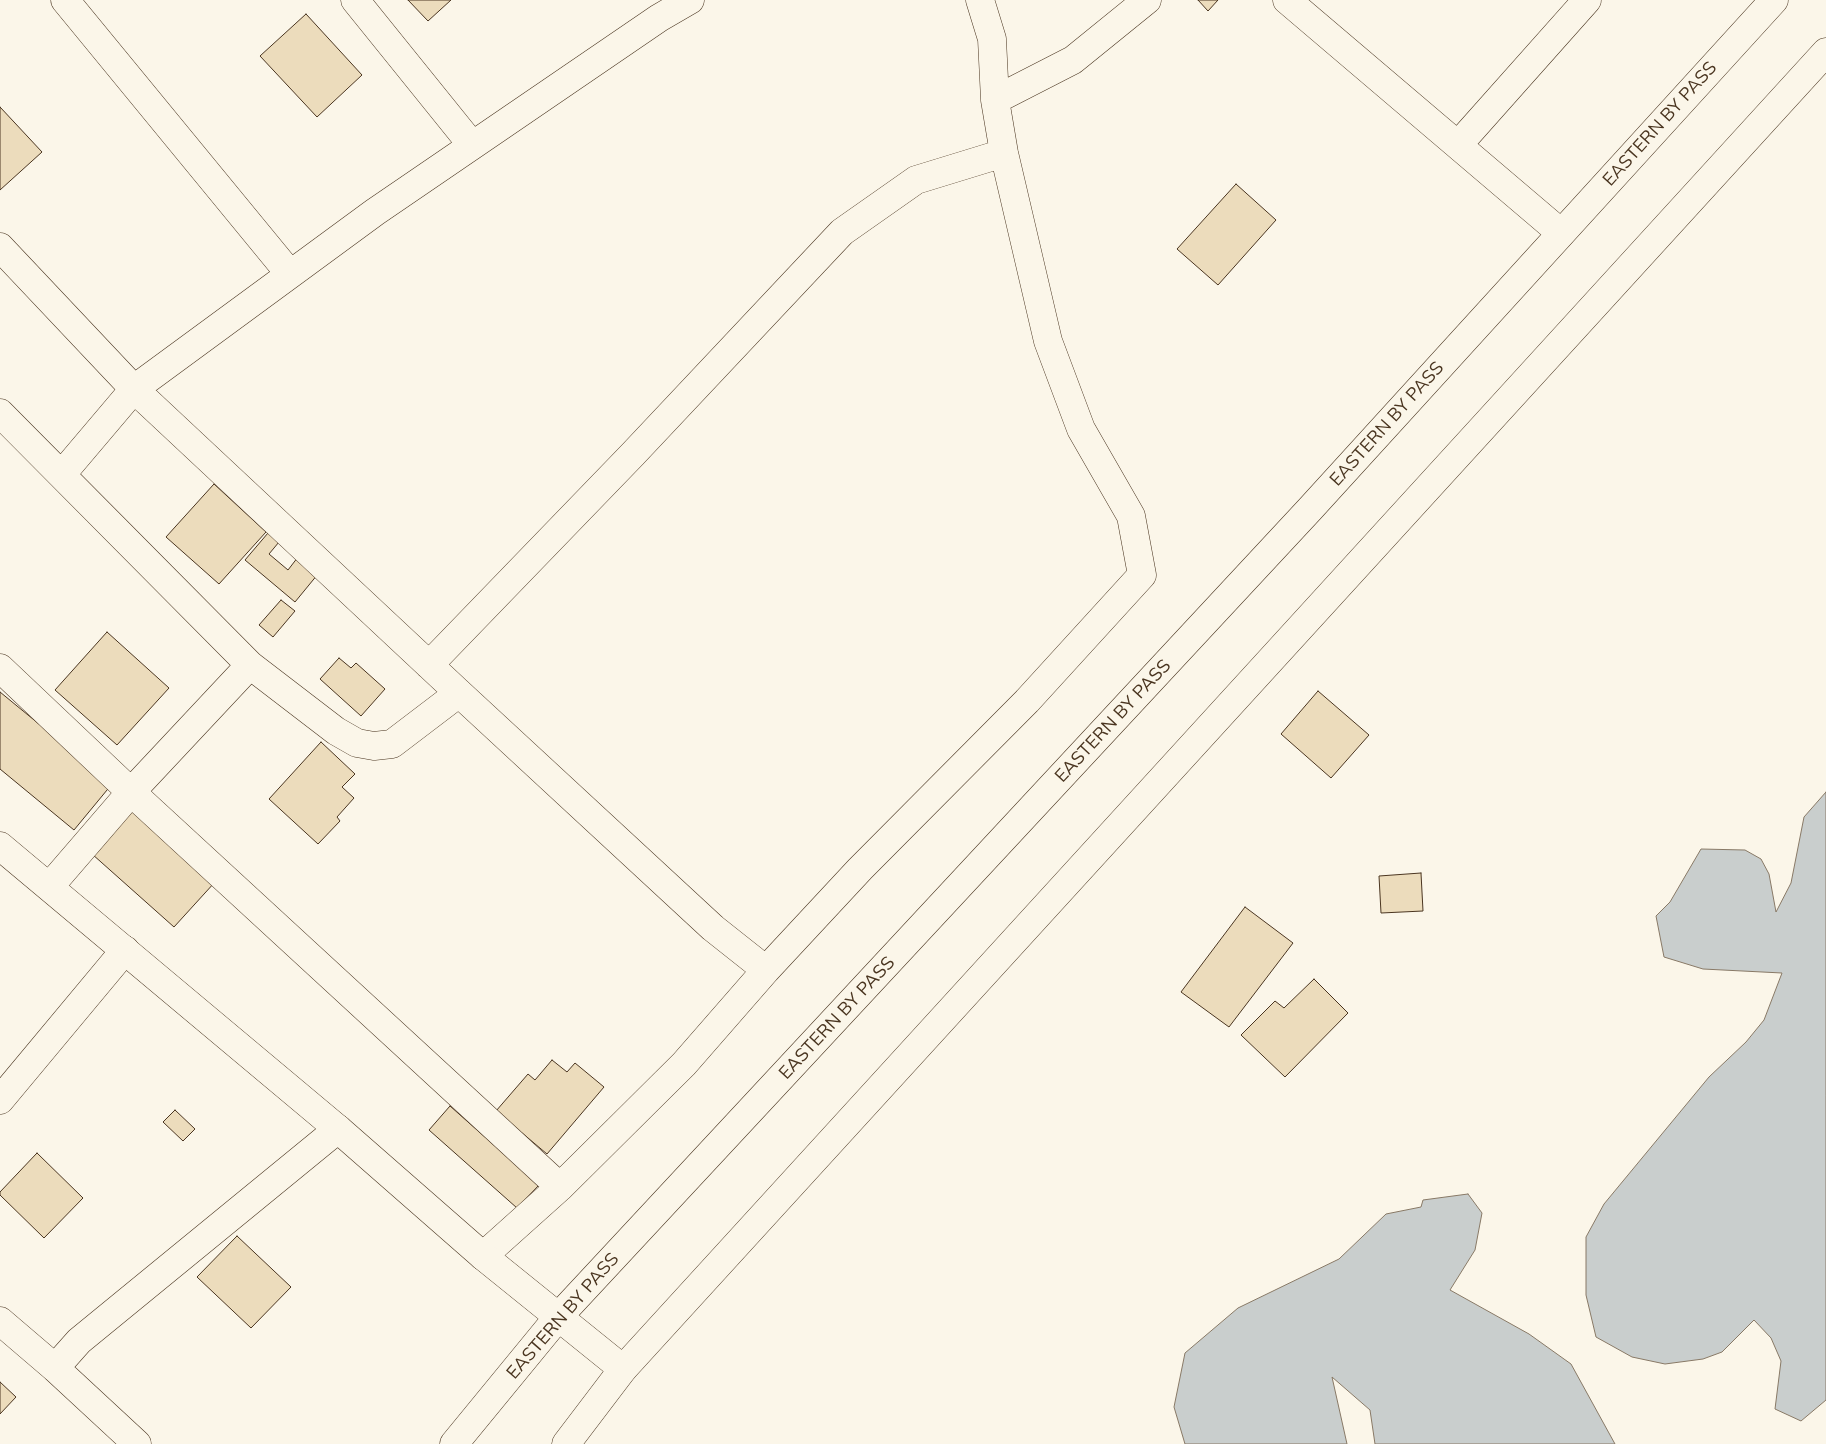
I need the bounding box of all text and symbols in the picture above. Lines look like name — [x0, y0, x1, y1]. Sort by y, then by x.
street label: EASTERN BY PASS — [1598, 57, 1722, 191]
street label: EASTERN BY PASS — [1325, 357, 1449, 491]
street label: EASTERN BY PASS — [1051, 655, 1175, 787]
street label: EASTERN BY PASS — [775, 952, 899, 1084]
street label: EASTERN BY PASS — [502, 1249, 624, 1383]

